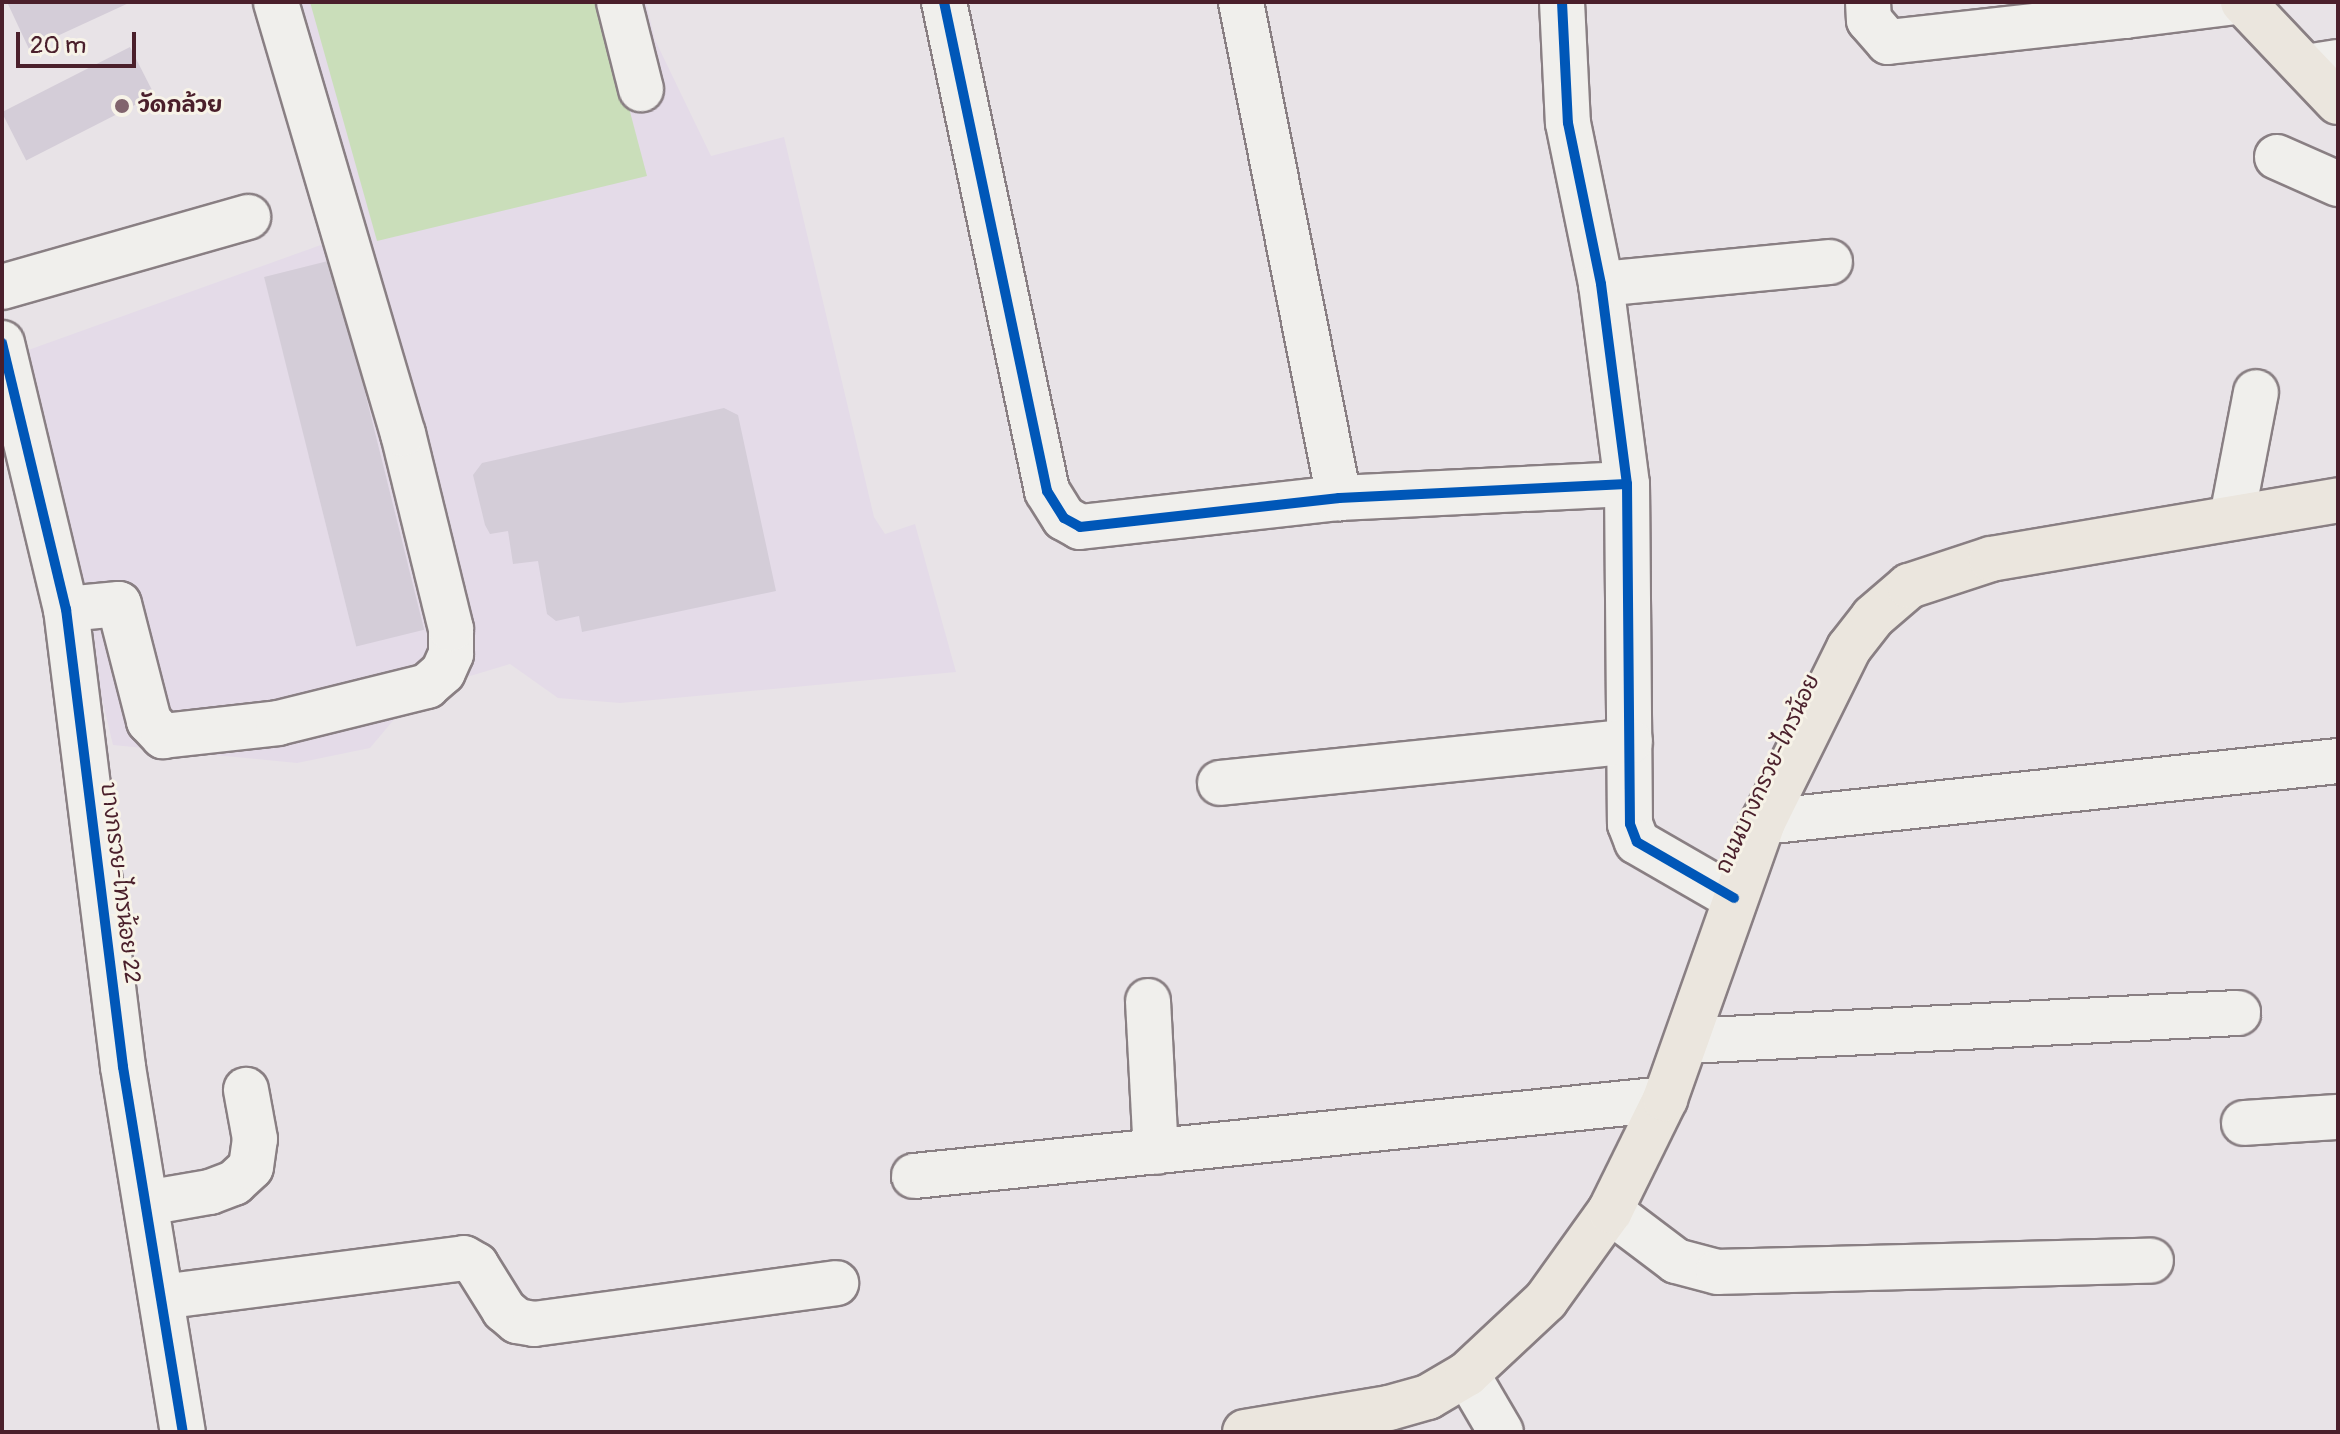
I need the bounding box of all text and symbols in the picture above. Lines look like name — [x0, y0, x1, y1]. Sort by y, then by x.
scale bar — [20, 16, 140, 66]
text: 20 m — [30, 31, 86, 60]
place label: วัดกล้วย — [138, 93, 222, 119]
marker: วัดกล้วย — [113, 97, 131, 115]
street label: ถนนบางกรวย-ไทรน้อย — [1710, 670, 1826, 878]
street label: บางกรวย-ไทรน้อย 22 — [95, 781, 145, 985]

